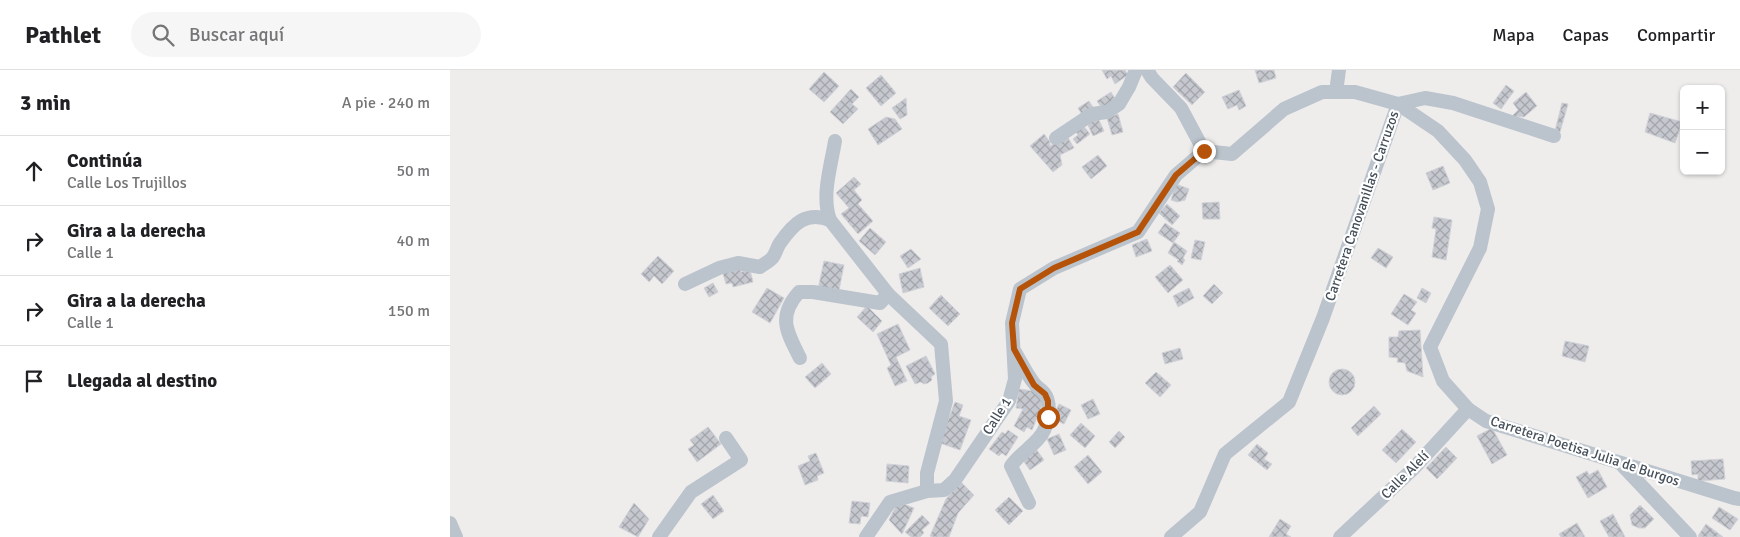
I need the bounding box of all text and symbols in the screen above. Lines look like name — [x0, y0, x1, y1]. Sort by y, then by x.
search box — [131, 12, 481, 57]
text: Pathlet — [25, 20, 101, 50]
icon: search — [149, 21, 177, 49]
text: Buscar aquí — [189, 23, 284, 47]
text: Mapa — [1492, 24, 1535, 46]
text: Capas — [1563, 24, 1609, 46]
text: Compartir — [1637, 24, 1715, 46]
map controls — [1680, 85, 1725, 175]
button: + — [1680, 85, 1725, 130]
text: 3 min — [20, 90, 71, 116]
text: A pie · 240 m — [342, 93, 430, 113]
street label: Carretera Canovanillas - Carruzos — [1321, 109, 1403, 303]
button: − — [1680, 130, 1725, 175]
route end — [1193, 140, 1216, 163]
text: Continúa — [67, 149, 142, 173]
icon: ahead — [20, 157, 48, 185]
text: 50 m — [396, 161, 430, 181]
text: Calle Los Trujillos — [67, 173, 187, 193]
text: Gira a la derecha — [67, 219, 206, 243]
icon: right — [20, 227, 48, 255]
text: 40 m — [396, 231, 430, 251]
text: Calle 1 — [67, 243, 114, 263]
text: Gira a la derecha — [67, 289, 206, 313]
icon: right — [20, 297, 48, 325]
text: 150 m — [388, 301, 430, 321]
text: Calle 1 — [67, 313, 114, 333]
icon: arrive — [20, 367, 48, 395]
text: Llegada al destino — [67, 369, 217, 393]
street label: Calle 1 — [979, 394, 1015, 438]
route start — [1037, 406, 1060, 429]
street label: Carretera Poetisa Julia de Burgos — [1488, 412, 1682, 490]
street label: Calle Alelí — [1378, 447, 1433, 502]

